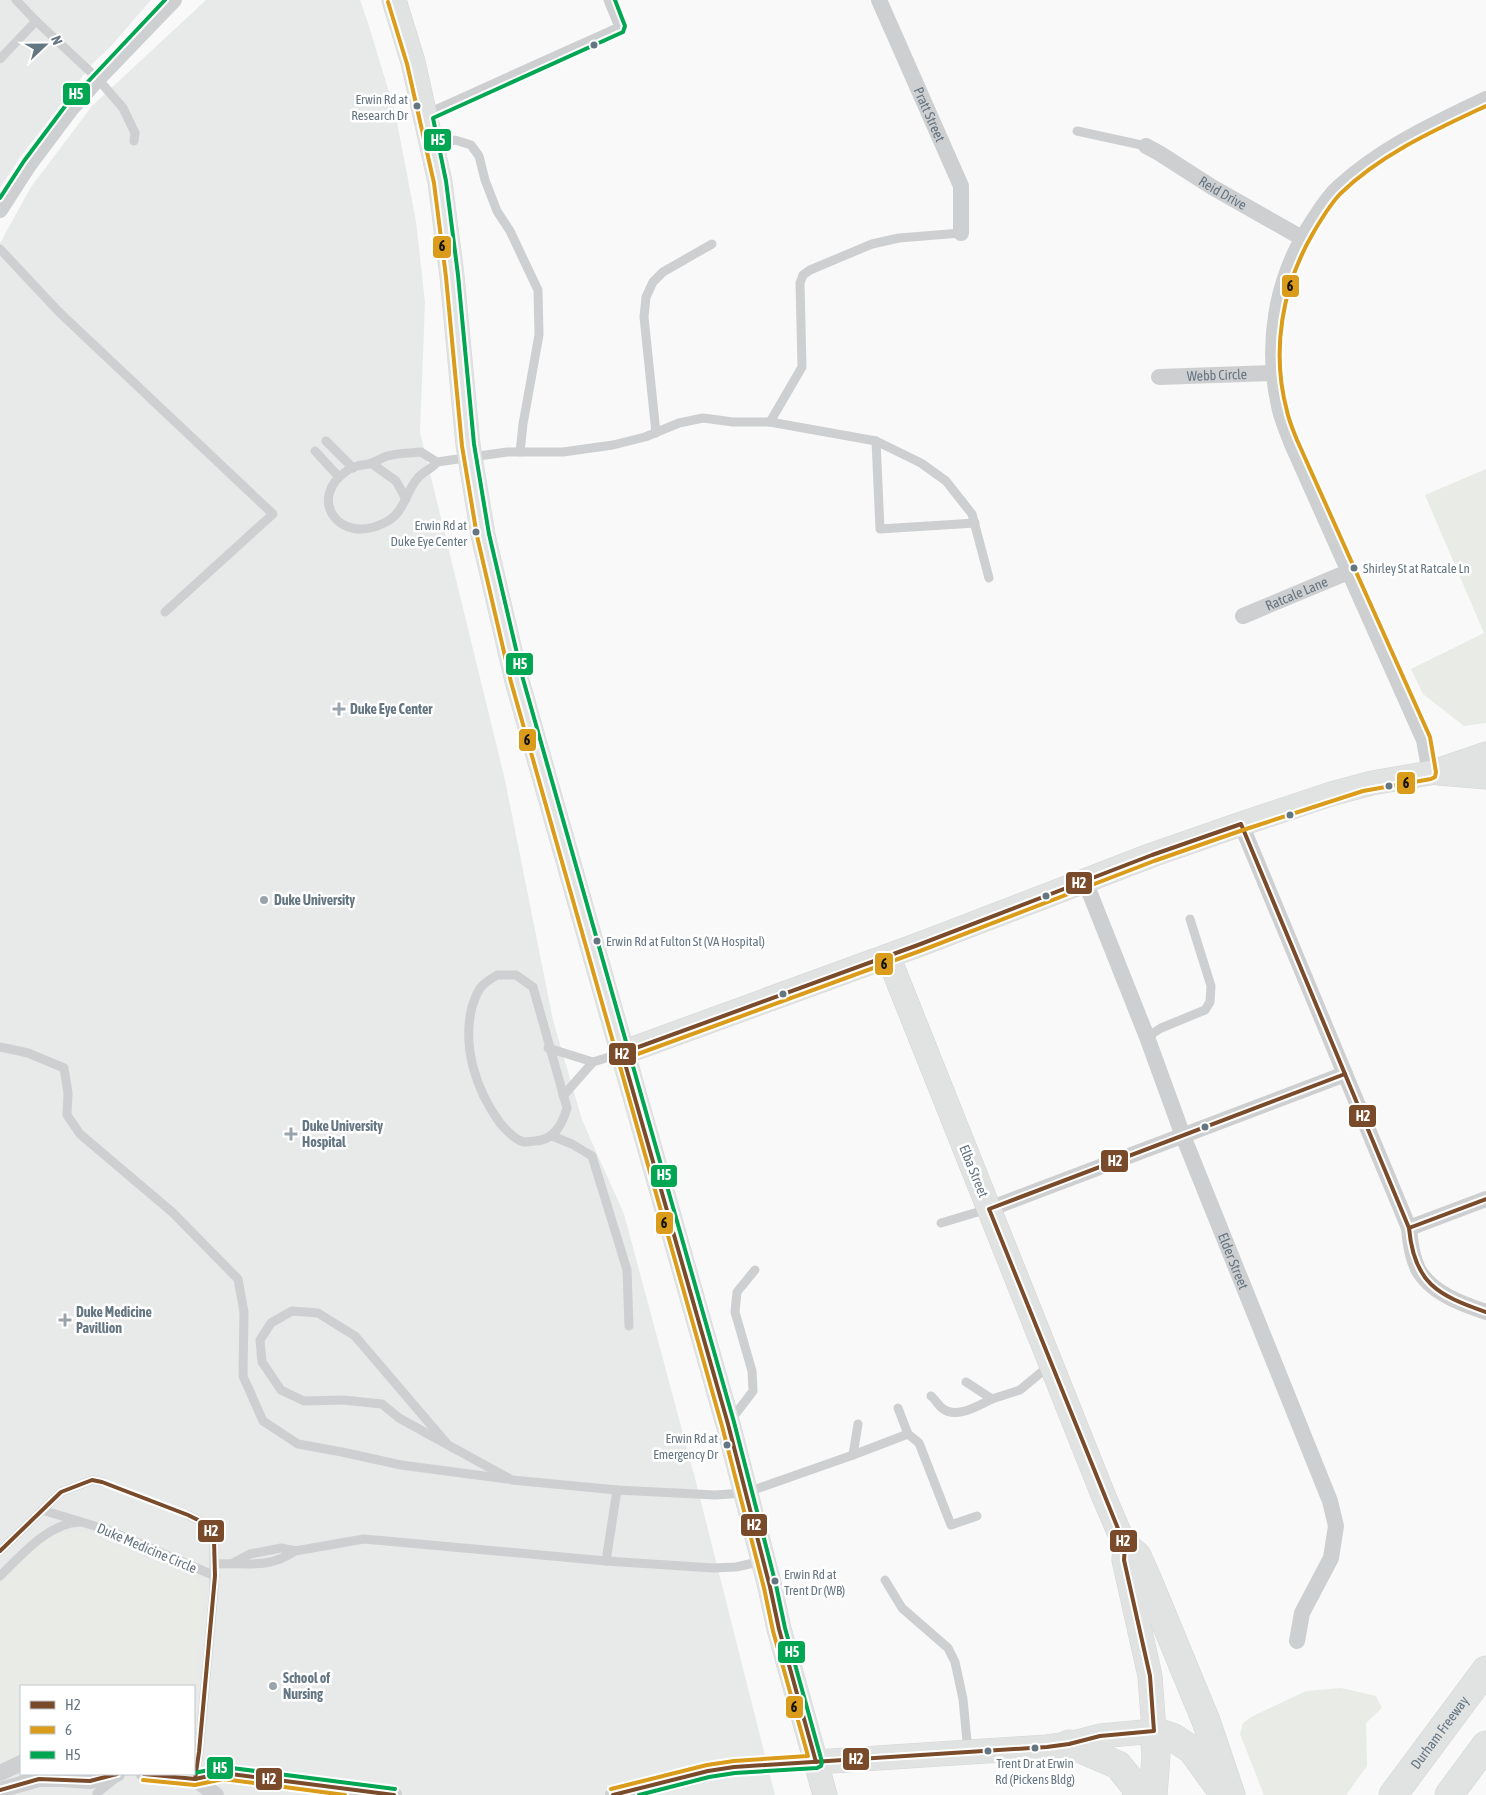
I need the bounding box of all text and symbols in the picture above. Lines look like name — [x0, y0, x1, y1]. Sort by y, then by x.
north arrow — [20, 20, 70, 70]
text: N — [48, 33, 66, 47]
unlabelled marker — [589, 40, 599, 50]
line badge: H5 — [62, 82, 91, 106]
street label: Pratt Street — [910, 85, 948, 144]
text: H5 — [69, 86, 84, 102]
place label: Erwin Rd at Research Dr — [351, 92, 408, 123]
marker: Erwin Rd at Research Dr — [412, 101, 422, 111]
line badge: H5 — [423, 128, 452, 152]
text: H5 — [431, 132, 446, 148]
street label: Reid Drive — [1196, 173, 1249, 213]
line badge: 6 — [432, 235, 452, 259]
text: 6 — [439, 238, 446, 254]
line badge: 6 — [1281, 274, 1300, 298]
text: 6 — [1287, 278, 1294, 294]
street label: Webb Circle — [1187, 366, 1247, 384]
place label: Erwin Rd at Duke Eye Center — [390, 518, 467, 549]
marker: Erwin Rd at Duke Eye Center — [471, 527, 481, 537]
place label: Shirley St at Ratcale Ln — [1363, 561, 1470, 576]
marker: Shirley St at Ratcale Ln — [1349, 563, 1359, 573]
street label: Ratcale Lane — [1263, 573, 1330, 614]
line badge: H5 — [505, 652, 534, 676]
text: H5 — [513, 656, 528, 672]
place label: Duke Eye Center — [350, 701, 433, 717]
marker: Duke Eye Center — [332, 702, 346, 716]
line badge: 6 — [518, 728, 537, 752]
text: 6 — [524, 732, 531, 748]
line badge: 6 — [1396, 771, 1416, 795]
text: 6 — [1403, 775, 1410, 791]
unlabelled marker — [1384, 781, 1394, 791]
unlabelled marker — [1285, 810, 1295, 820]
line badge: H2 — [1065, 871, 1093, 895]
text: H2 — [1072, 875, 1087, 891]
unlabelled marker — [1041, 891, 1051, 901]
place label: Duke University — [274, 892, 355, 908]
marker: Duke University — [258, 894, 270, 906]
place label: Erwin Rd at Fulton St (VA Hospital) — [606, 934, 765, 949]
marker: Erwin Rd at Fulton St (VA Hospital) — [592, 936, 602, 946]
line badge: 6 — [874, 952, 894, 976]
text: 6 — [881, 956, 888, 972]
unlabelled marker — [778, 989, 788, 999]
line badge: H2 — [608, 1042, 637, 1066]
text: H2 — [615, 1046, 630, 1062]
line badge: H2 — [1348, 1104, 1377, 1128]
text: H2 — [1356, 1108, 1371, 1124]
place label: Duke University Hospital — [302, 1118, 383, 1150]
unlabelled marker — [1200, 1122, 1210, 1132]
marker: Duke University Hospital — [284, 1127, 298, 1141]
street label: Elba Street — [956, 1142, 992, 1200]
line badge: H2 — [1100, 1149, 1129, 1173]
text: H2 — [1108, 1153, 1123, 1169]
line badge: H5 — [650, 1164, 678, 1188]
text: H5 — [657, 1167, 672, 1183]
line badge: 6 — [655, 1211, 674, 1235]
text: 6 — [661, 1215, 668, 1231]
street label: Elder Street — [1215, 1230, 1252, 1292]
place label: Duke Medicine Pavillion — [76, 1304, 152, 1336]
marker: Duke Medicine Pavillion — [58, 1313, 72, 1327]
place label: Erwin Rd at Emergency Dr — [653, 1431, 718, 1462]
marker: Erwin Rd at Emergency Dr — [722, 1440, 732, 1450]
line badge: H2 — [740, 1513, 768, 1537]
text: H2 — [747, 1517, 762, 1533]
line badge: H2 — [197, 1519, 225, 1543]
street label: Duke Medicine Circle — [95, 1520, 199, 1576]
text: H2 — [204, 1523, 219, 1539]
line badge: H2 — [1109, 1529, 1138, 1553]
text: H2 — [1116, 1533, 1131, 1549]
place label: Erwin Rd at Trent Dr (WB) — [784, 1567, 845, 1598]
marker: Erwin Rd at Trent Dr (WB) — [770, 1576, 780, 1586]
line badge: H5 — [777, 1640, 806, 1664]
text: H5 — [785, 1644, 800, 1660]
place label: School of Nursing — [283, 1670, 330, 1702]
marker: School of Nursing — [267, 1680, 279, 1692]
legend — [20, 1685, 195, 1775]
street label: Durham Freeway — [1407, 1693, 1472, 1772]
line badge: 6 — [785, 1695, 804, 1719]
text: H2 — [65, 1696, 81, 1713]
text: 6 — [791, 1699, 798, 1715]
text: 6 — [65, 1721, 72, 1738]
marker: Trent Dr at Erwin Rd (Pickens Bldg) — [1030, 1743, 1040, 1753]
text: H5 — [65, 1746, 81, 1763]
unlabelled marker — [983, 1746, 993, 1756]
line badge: H2 — [842, 1747, 870, 1771]
text: H2 — [849, 1751, 864, 1767]
line badge: H5 — [206, 1756, 234, 1780]
place label: Trent Dr at Erwin Rd (Pickens Bldg) — [995, 1756, 1075, 1787]
text: H5 — [213, 1760, 228, 1776]
line badge: H2 — [255, 1767, 283, 1791]
text: H2 — [262, 1771, 277, 1787]

